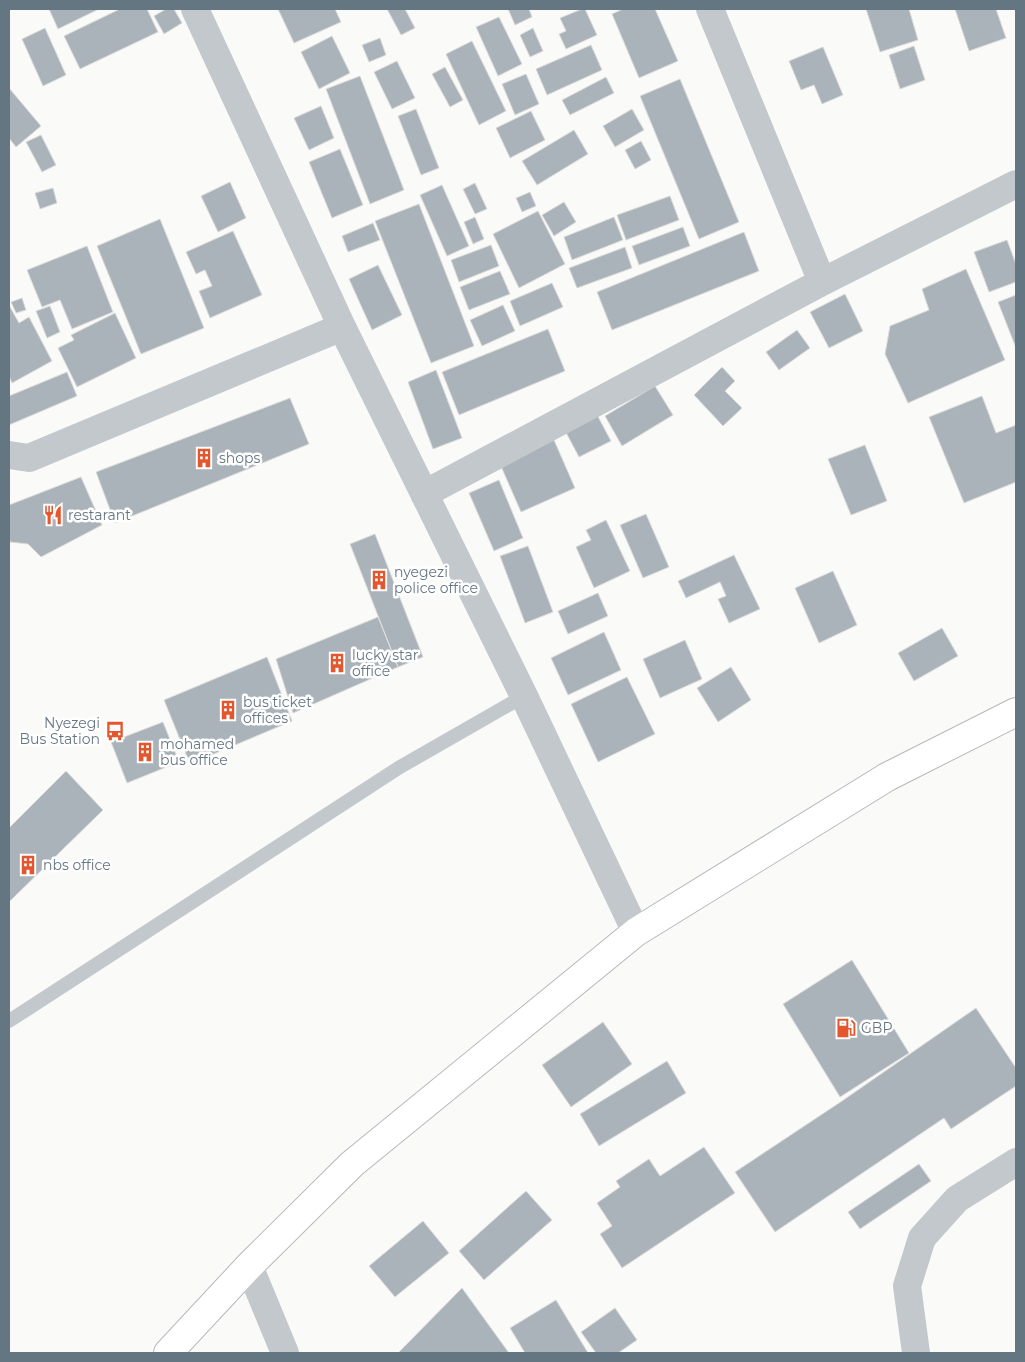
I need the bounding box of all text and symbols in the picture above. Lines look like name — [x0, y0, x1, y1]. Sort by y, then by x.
building icon: shops — [193, 447, 215, 469]
place label: shops — [219, 449, 261, 467]
restaurant icon: restarant — [42, 504, 64, 526]
place label: restarant — [68, 506, 131, 524]
place label: nyegezi police office — [394, 563, 478, 597]
building icon: nyegezi police office — [368, 569, 390, 591]
place label: lucky star office — [352, 646, 419, 680]
building icon: lucky star office — [326, 652, 348, 674]
place label: bus ticket offices — [243, 693, 312, 727]
building icon: bus ticket offices — [217, 699, 239, 721]
place label: Nyezegi Bus Station — [20, 714, 100, 748]
bus stop icon: Nyezegi Bus Station — [104, 720, 126, 742]
place label: mohamed bus office — [160, 735, 234, 769]
building icon: mohamed bus office — [134, 741, 156, 763]
building icon: nbs office — [17, 854, 39, 876]
place label: nbs office — [43, 856, 111, 874]
fuel station icon: GBP — [835, 1017, 857, 1039]
place label: GBP — [861, 1019, 892, 1037]

